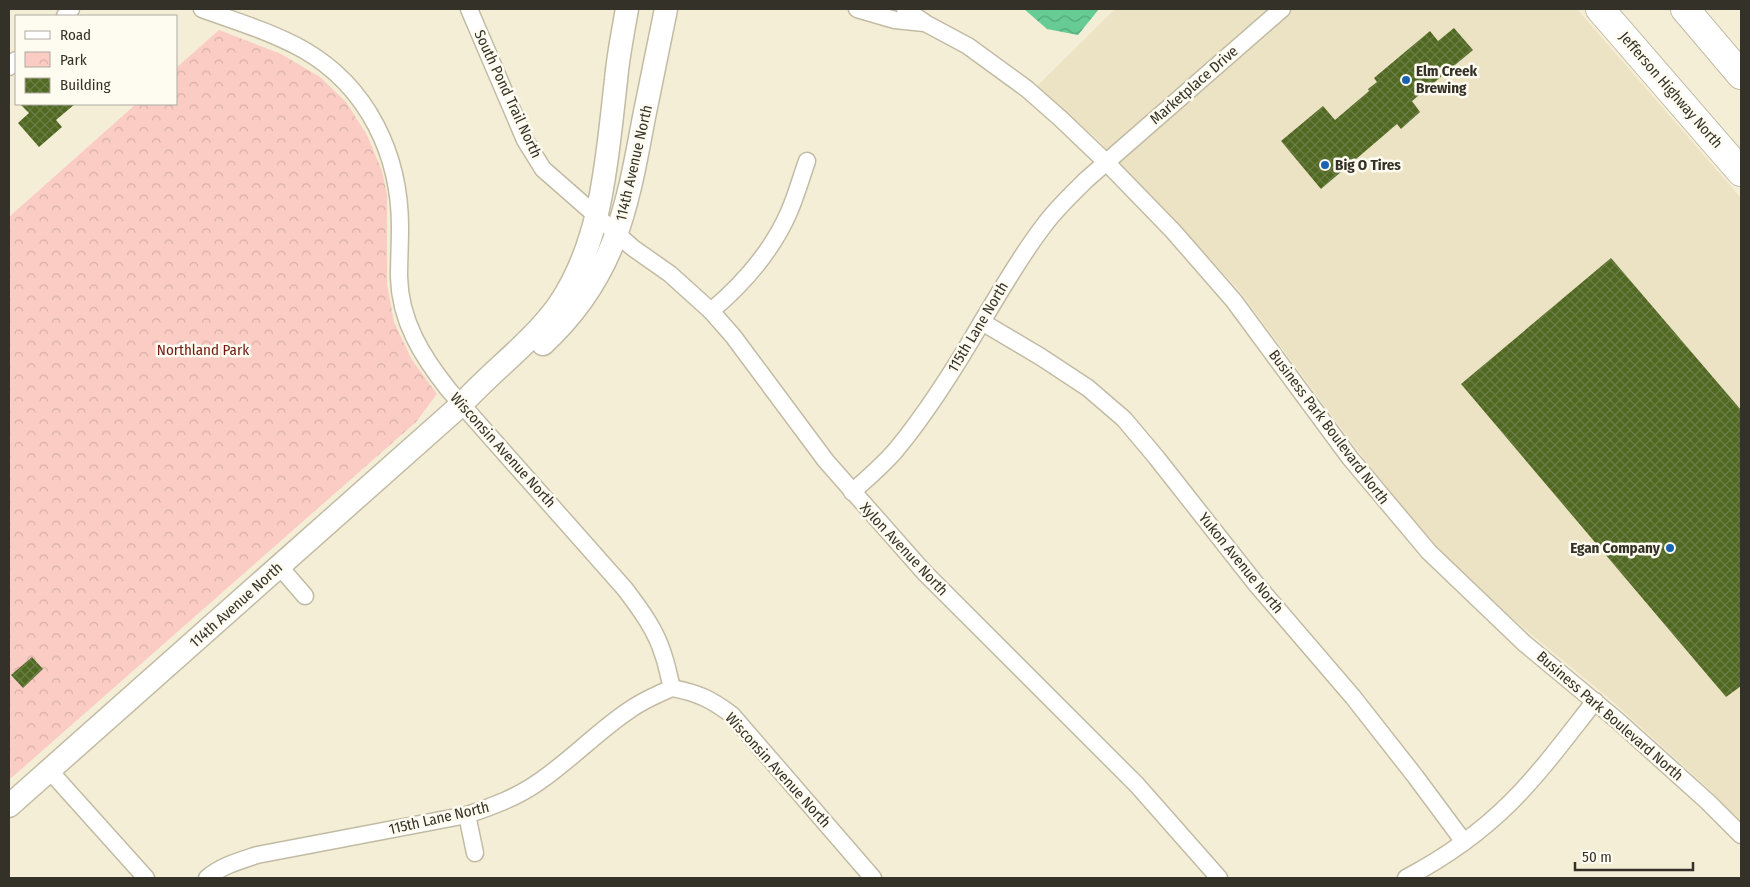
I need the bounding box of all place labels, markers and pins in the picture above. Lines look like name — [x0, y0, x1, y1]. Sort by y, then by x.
place label: Elm Creek Brewing — [1416, 62, 1478, 97]
marker: Elm Creek Brewing — [1400, 74, 1412, 86]
place label: Big O Tires — [1335, 156, 1401, 174]
marker: Big O Tires — [1319, 159, 1331, 171]
place label: Egan Company — [1570, 539, 1661, 557]
marker: Egan Company — [1664, 542, 1676, 554]

